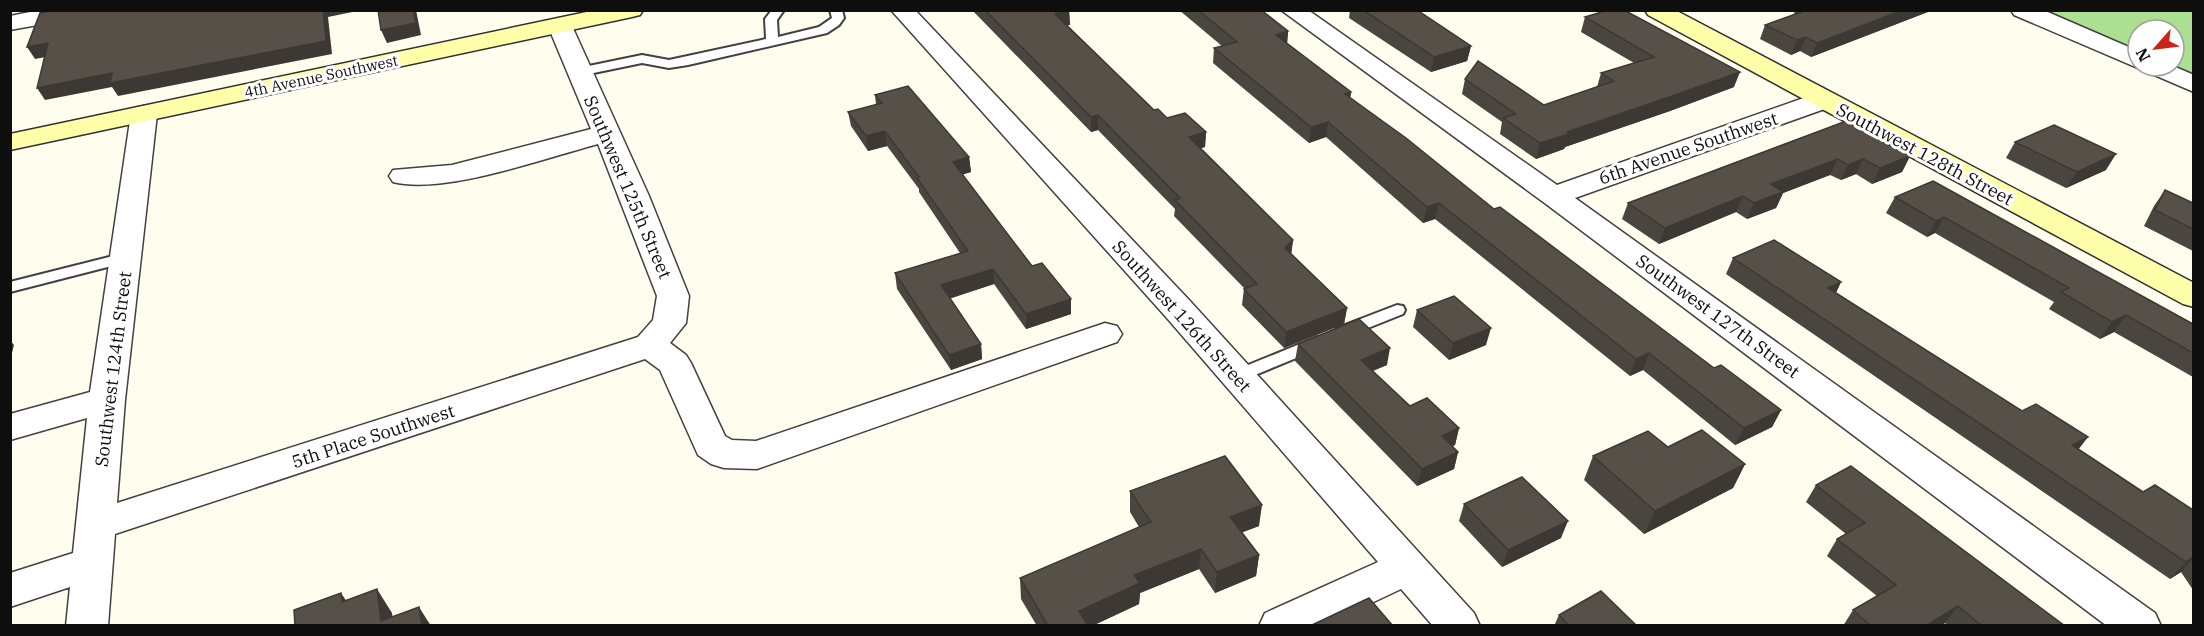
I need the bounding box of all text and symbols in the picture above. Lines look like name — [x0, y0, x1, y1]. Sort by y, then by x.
north arrow — [2126, 18, 2186, 78]
text: N — [2131, 45, 2155, 65]
street label: 4th Avenue Southwest — [242, 50, 400, 102]
street label: Southwest 125th Street — [579, 92, 677, 282]
street label: Southwest 128th Street — [1833, 98, 2017, 210]
street label: 6th Avenue Southwest — [1595, 107, 1781, 189]
street label: Southwest 126th Street — [1108, 235, 1256, 397]
street label: Southwest 127th Street — [1632, 249, 1804, 383]
street label: Southwest 124th Street — [90, 270, 136, 468]
street label: 5th Place Southwest — [289, 399, 457, 473]

